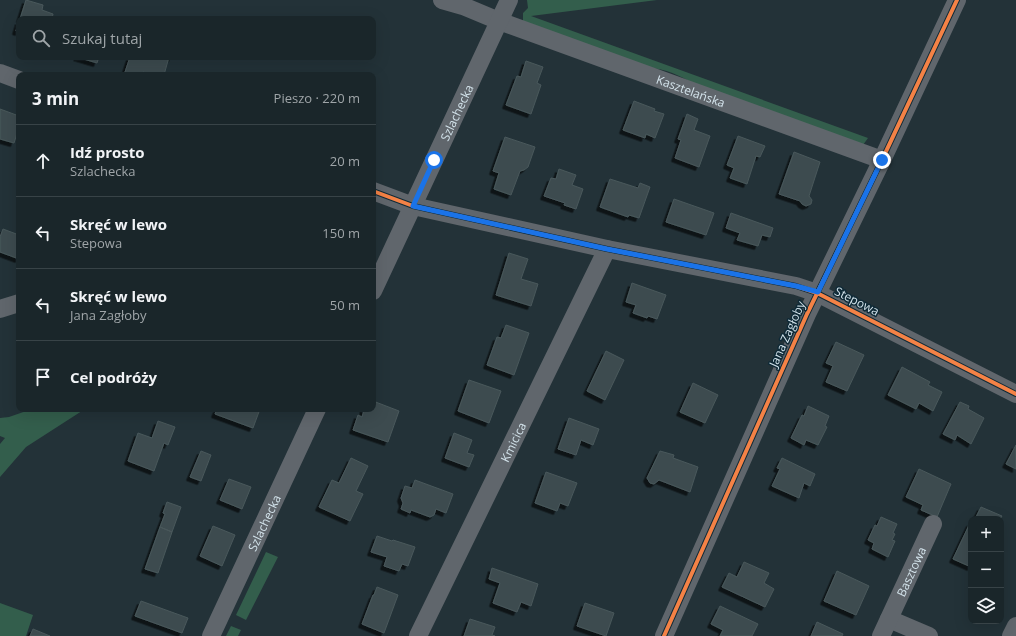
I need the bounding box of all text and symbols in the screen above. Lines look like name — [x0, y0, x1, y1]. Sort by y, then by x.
search box — [16, 16, 376, 60]
icon: search — [30, 27, 52, 49]
text: Szukaj tutaj — [62, 28, 142, 48]
street label: Kasztelańska — [654, 70, 728, 111]
street label: Szlachecka — [436, 82, 477, 144]
text: 3 min — [32, 87, 79, 110]
text: Pieszo · 220 m — [274, 89, 360, 107]
text: Idź prosto — [70, 142, 145, 162]
icon: ahead — [32, 150, 54, 172]
route start — [425, 151, 443, 169]
route end — [873, 151, 891, 169]
text: 20 m — [330, 152, 360, 170]
text: Szlachecka — [70, 162, 136, 180]
text: Skręć w lewo — [70, 214, 167, 234]
icon: left — [32, 222, 54, 244]
text: 150 m — [322, 224, 360, 242]
text: Stepowa — [70, 234, 122, 252]
street label: Stepowa — [832, 283, 882, 319]
text: Skręć w lewo — [70, 286, 167, 306]
icon: left — [32, 294, 54, 316]
text: 50 m — [330, 296, 360, 314]
street label: Jana Zagłoby — [764, 297, 810, 371]
text: Jana Zagłoby — [70, 306, 147, 324]
icon: arrive — [32, 366, 54, 388]
text: Cel podróży — [70, 367, 157, 387]
street label: Kmicica — [496, 419, 530, 465]
street label: Szlachecka — [243, 492, 284, 554]
map controls — [968, 516, 1004, 624]
button: + — [968, 516, 1004, 552]
street label: Basztowa — [892, 544, 930, 599]
button: − — [968, 552, 1004, 588]
button: layers — [968, 588, 1004, 624]

